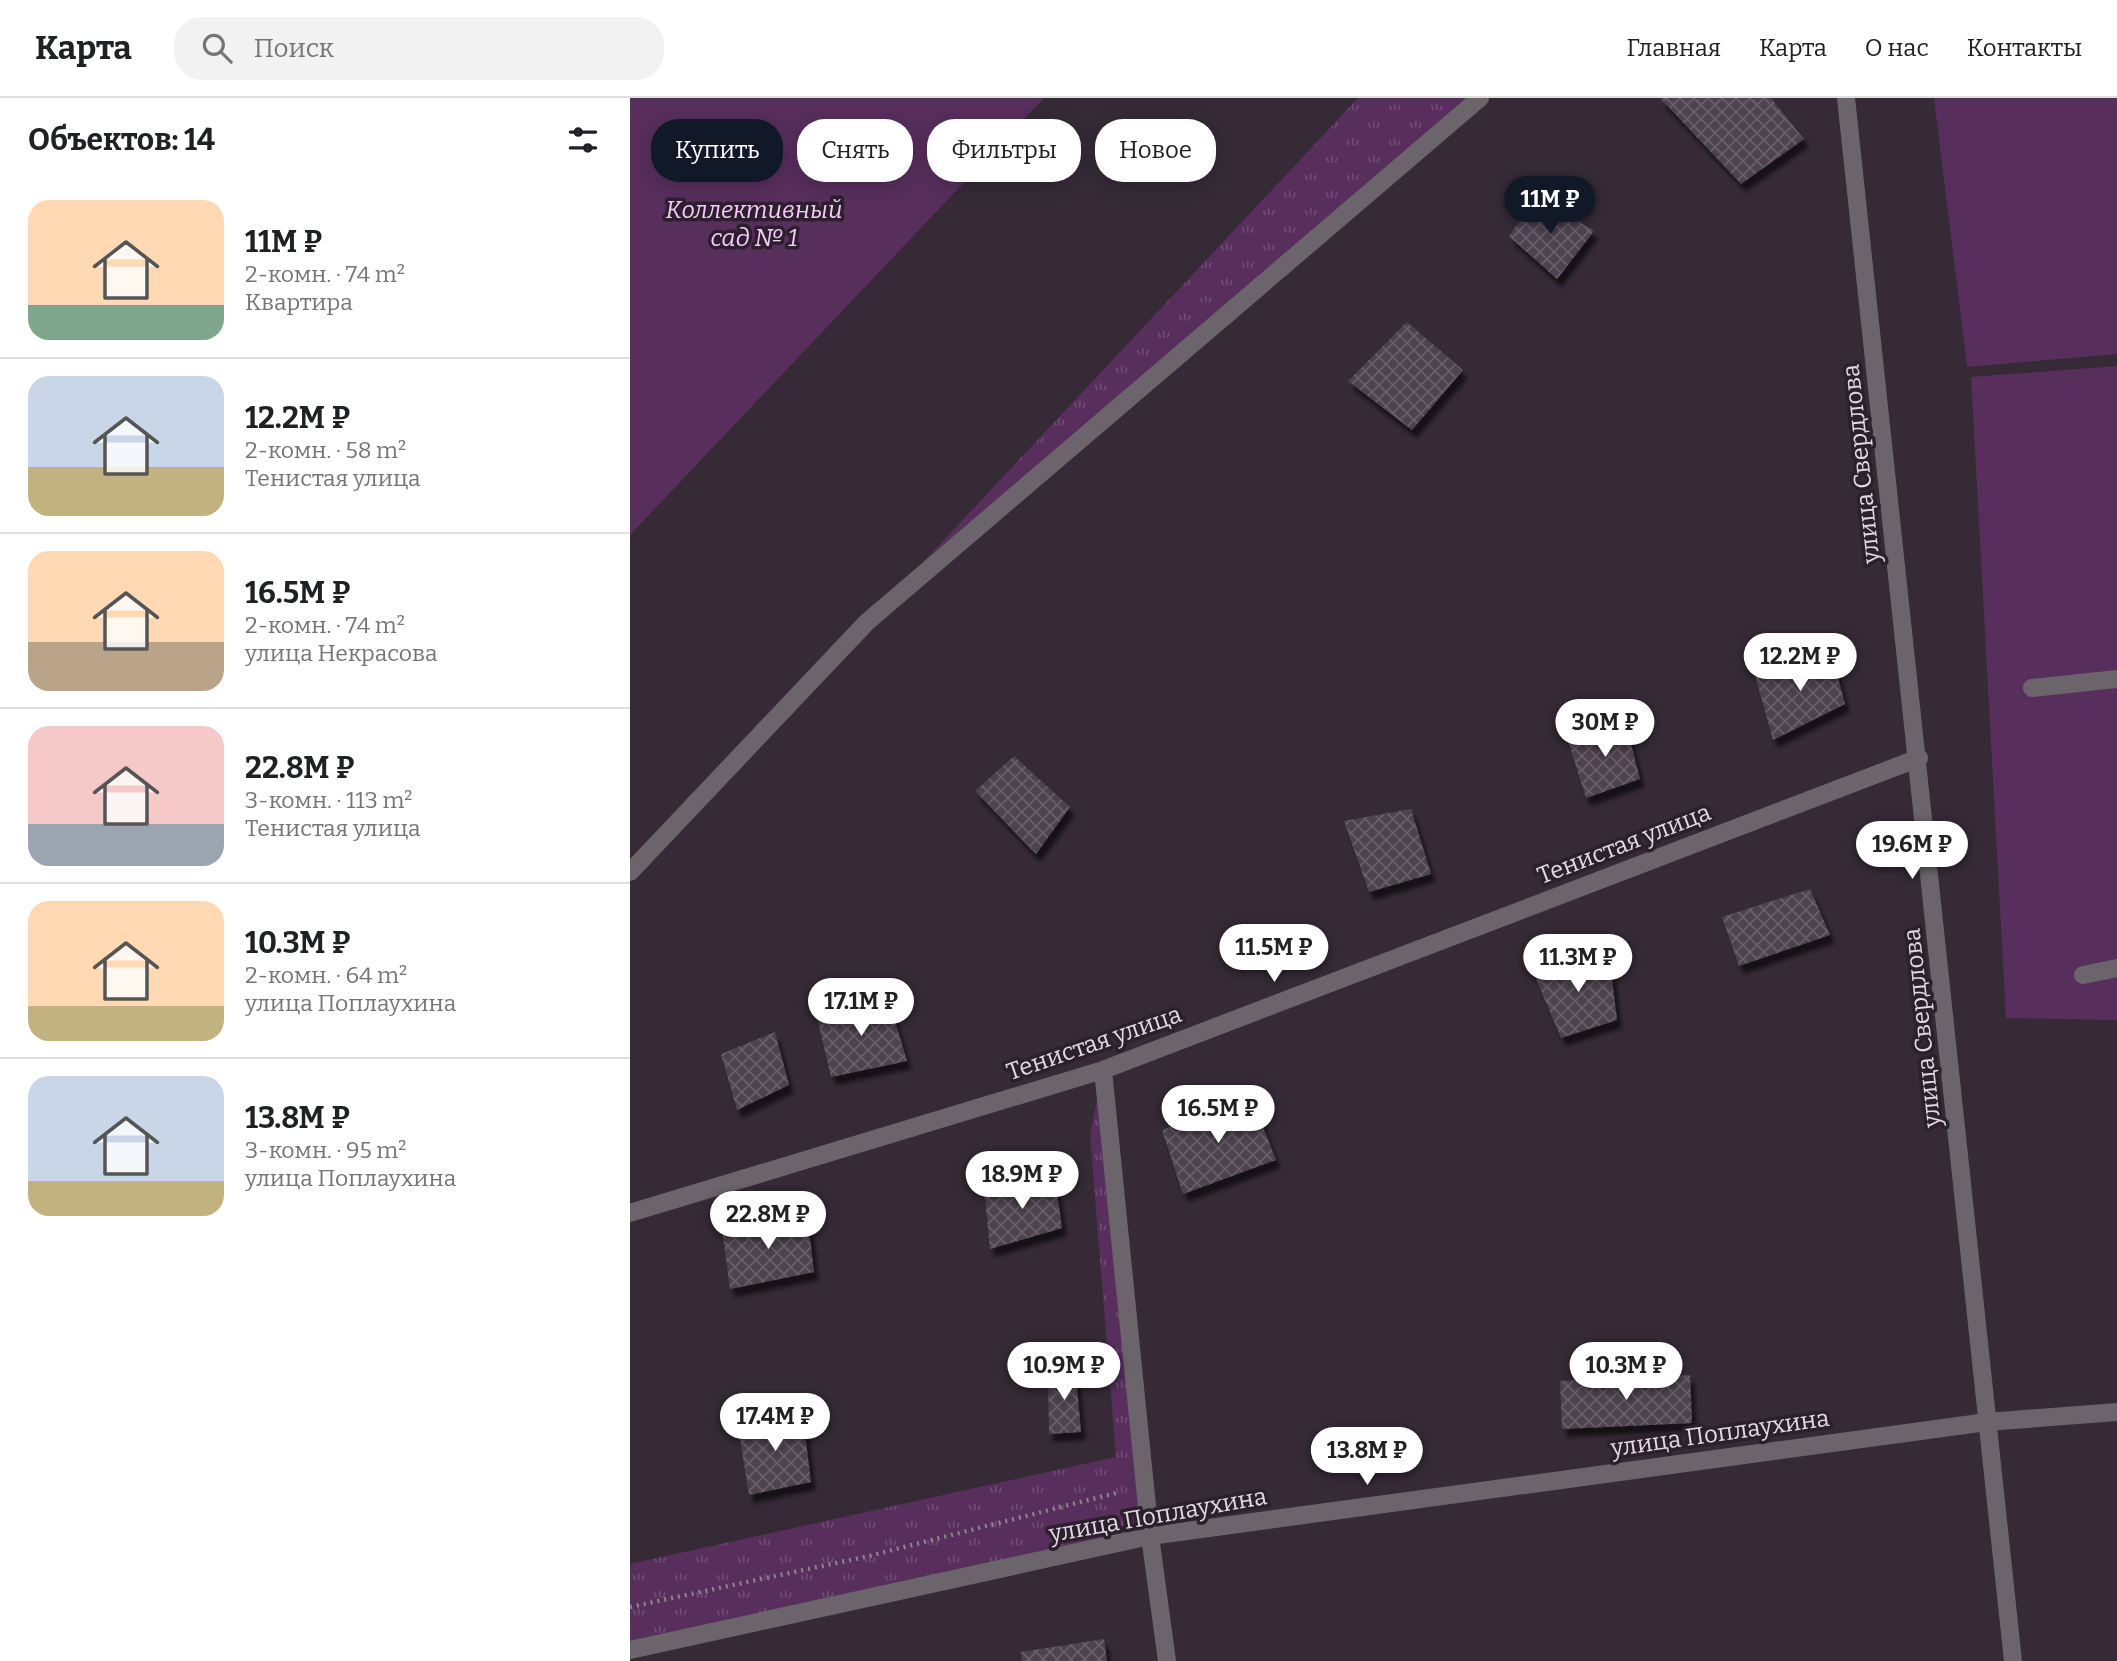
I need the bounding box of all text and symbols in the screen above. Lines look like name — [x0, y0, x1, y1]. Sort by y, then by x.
search box — [174, 17, 664, 80]
text: Карта — [35, 28, 132, 68]
icon: search — [198, 29, 236, 67]
text: Поиск — [254, 33, 334, 64]
text: Главная — [1626, 34, 1721, 62]
text: Карта — [1759, 34, 1827, 62]
text: О нас — [1865, 34, 1929, 62]
text: Контакты — [1967, 34, 2082, 62]
chip: Купить — [651, 119, 783, 182]
chip: Снять — [797, 119, 913, 182]
chip: Фильтры — [927, 119, 1081, 182]
chip: Новое — [1095, 119, 1216, 182]
icon: filters — [564, 121, 602, 159]
text: Объектов: 14 — [28, 122, 215, 158]
pin: 11M ₽ — [1501, 176, 1599, 236]
text: 11M ₽ — [1520, 185, 1580, 213]
park label: Коллективный сад № 1 — [665, 196, 843, 252]
text: 11M ₽ — [245, 224, 322, 260]
icon: home — [84, 228, 168, 312]
text: 2-комн. · 74 m² — [245, 260, 405, 288]
text: Квартира — [245, 288, 353, 316]
street label: улица Свердлова — [1837, 363, 1886, 566]
text: 12.2M ₽ — [245, 400, 350, 436]
icon: home — [84, 404, 168, 488]
text: 2-комн. · 58 m² — [245, 436, 406, 464]
text: Тенистая улица — [245, 464, 421, 492]
text: 16.5M ₽ — [245, 575, 350, 611]
icon: home — [84, 579, 168, 663]
text: 2-комн. · 74 m² — [245, 611, 405, 639]
pin: 12.2M ₽ — [1735, 634, 1865, 693]
text: улица Некрасова — [245, 639, 438, 667]
text: 12.2M ₽ — [1760, 642, 1840, 670]
pin: 30M ₽ — [1556, 700, 1654, 759]
text: 30M ₽ — [1571, 708, 1639, 736]
text: 22.8M ₽ — [245, 750, 354, 786]
icon: home — [84, 754, 168, 838]
text: 3-комн. · 113 m² — [245, 786, 413, 814]
street label: Тенистая улица — [1533, 798, 1715, 890]
text: Тенистая улица — [245, 814, 421, 842]
pin: 19.6M ₽ — [1847, 822, 1977, 881]
text: 19.6M ₽ — [1872, 830, 1952, 858]
pin: 11.5M ₽ — [1209, 924, 1339, 984]
text: 10.3M ₽ — [245, 925, 351, 961]
street label: улица Свердлова — [1898, 927, 1947, 1130]
icon: home — [84, 929, 168, 1013]
text: 11.5M ₽ — [1235, 933, 1313, 961]
pin: 11.3M ₽ — [1513, 934, 1643, 994]
text: 11.3M ₽ — [1539, 943, 1617, 971]
text: 2-комн. · 64 m² — [245, 961, 407, 989]
pin: 17.1M ₽ — [796, 978, 926, 1038]
text: 17.1M ₽ — [824, 987, 898, 1015]
text: улица Поплаухина — [245, 989, 456, 1017]
street label: Тенистая улица — [1003, 1000, 1185, 1086]
pin: 16.5M ₽ — [1153, 1086, 1283, 1145]
text: 16.5M ₽ — [1178, 1094, 1258, 1122]
text: 13.8M ₽ — [245, 1100, 350, 1136]
icon: home — [84, 1104, 168, 1188]
text: 3-комн. · 95 m² — [245, 1136, 406, 1164]
pin: 18.9M ₽ — [957, 1152, 1087, 1211]
text: 18.9M ₽ — [982, 1160, 1062, 1188]
text: улица Поплаухина — [245, 1164, 456, 1192]
pin: 22.8M ₽ — [703, 1192, 833, 1251]
text: 22.8M ₽ — [726, 1200, 810, 1228]
pin: 10.9M ₽ — [999, 1342, 1129, 1402]
pin: 10.3M ₽ — [1561, 1342, 1691, 1402]
text: 10.9M ₽ — [1023, 1351, 1105, 1379]
text: 10.3M ₽ — [1586, 1351, 1666, 1379]
pin: 17.4M ₽ — [710, 1394, 840, 1453]
text: 17.4M ₽ — [736, 1402, 814, 1430]
street label: улица Поплаухина — [1608, 1404, 1831, 1462]
pin: 13.8M ₽ — [1302, 1428, 1432, 1487]
text: 13.8M ₽ — [1327, 1436, 1407, 1464]
street label: улица Поплаухина — [1046, 1482, 1269, 1548]

